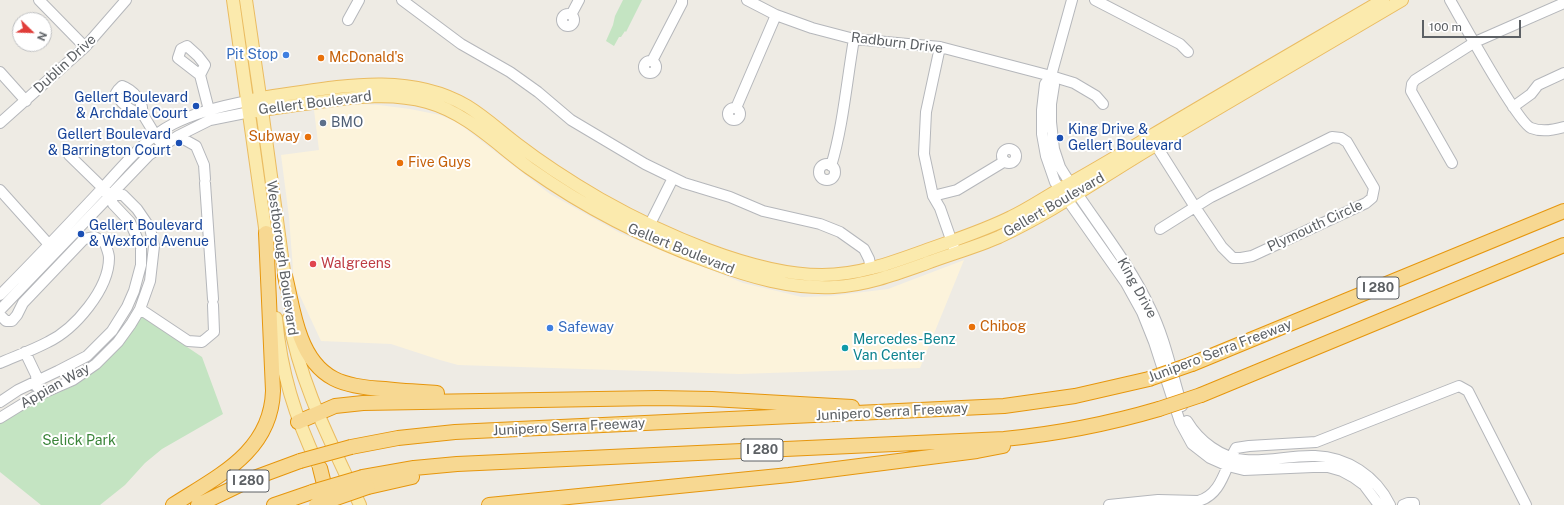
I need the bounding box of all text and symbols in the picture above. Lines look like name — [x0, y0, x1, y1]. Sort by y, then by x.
north arrow — [12, 12, 52, 52]
scale bar — [1424, 12, 1523, 38]
text: 100 m — [1429, 20, 1462, 34]
street label: Radburn Drive — [850, 29, 944, 57]
text: N — [35, 30, 49, 43]
street label: Dublin Drive — [30, 31, 100, 97]
place label: Pit Stop — [226, 47, 278, 63]
marker: Pit Stop — [281, 50, 291, 60]
place label: McDonald's — [329, 50, 404, 66]
marker: McDonald's — [316, 53, 326, 63]
street label: Gellert Boulevard — [258, 88, 372, 118]
place label: Gellert Boulevard & Archdale Court — [74, 90, 188, 122]
marker: Gellert Boulevard & Archdale Court — [191, 101, 201, 111]
place label: BMO — [331, 115, 363, 131]
marker: BMO — [318, 118, 328, 128]
place label: King Drive & Gellert Boulevard — [1068, 122, 1182, 154]
place label: Gellert Boulevard & Barrington Court — [48, 127, 171, 160]
place label: Subway — [248, 129, 300, 145]
marker: Subway — [303, 132, 313, 142]
marker: King Drive & Gellert Boulevard — [1055, 133, 1065, 143]
marker: Gellert Boulevard & Barrington Court — [174, 138, 184, 148]
place label: Five Guys — [408, 155, 471, 171]
marker: Five Guys — [395, 158, 405, 168]
street label: Gellert Boulevard — [1001, 169, 1107, 241]
street label: Westborough Boulevard — [263, 179, 301, 337]
street label: Plymouth Circle — [1265, 197, 1365, 255]
place label: Gellert Boulevard & Wexford Avenue — [89, 218, 209, 250]
street label: Gellert Boulevard — [625, 220, 737, 278]
marker: Gellert Boulevard & Wexford Avenue — [76, 229, 86, 239]
street label: King Drive — [1113, 255, 1161, 321]
place label: Walgreens — [321, 256, 391, 272]
marker: Walgreens — [308, 259, 318, 269]
road number: I 280 — [1357, 277, 1399, 299]
street label: Junipero Serra Freeway — [1146, 316, 1294, 386]
place label: Chibog — [980, 319, 1026, 335]
place label: Safeway — [558, 320, 614, 336]
marker: Chibog — [967, 322, 977, 332]
marker: Safeway — [545, 323, 555, 333]
place label: Mercedes-Benz Van Center — [853, 332, 955, 364]
marker: Mercedes-Benz Van Center — [840, 343, 850, 353]
street label: Appian Way — [17, 360, 93, 412]
street label: Junipero Serra Freeway — [815, 400, 969, 424]
street label: Junipero Serra Freeway — [492, 415, 646, 439]
park label: Selick Park — [42, 433, 116, 449]
road number: I 280 — [741, 439, 783, 461]
road number: I 280 — [227, 470, 269, 492]

